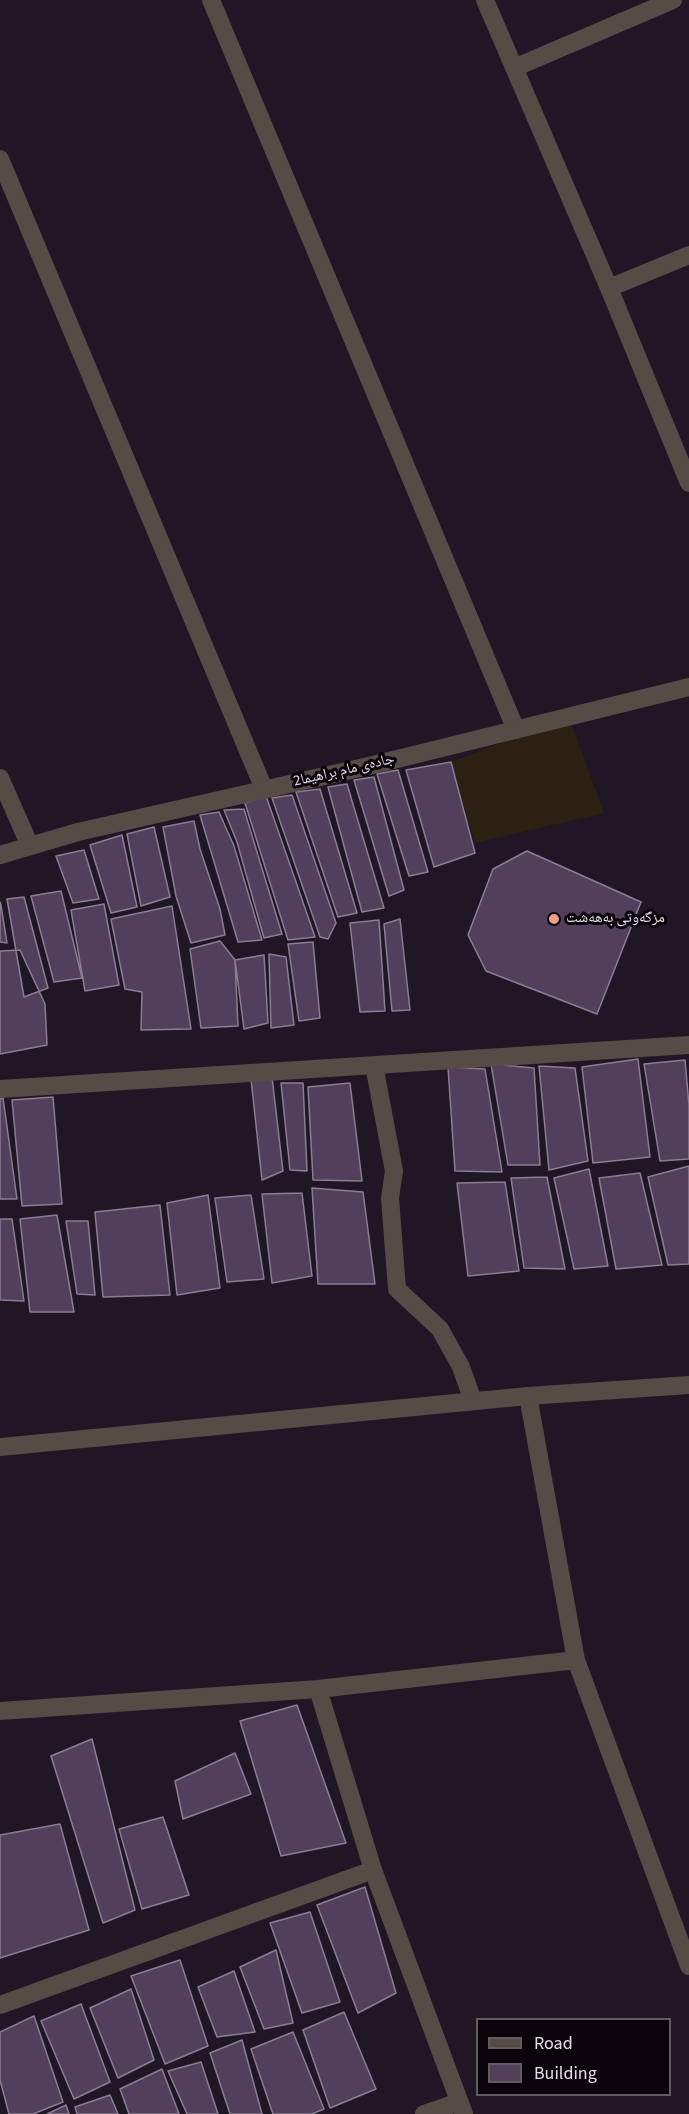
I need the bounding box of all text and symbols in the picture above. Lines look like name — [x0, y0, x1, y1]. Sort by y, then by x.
street label: جادەی مام براهیما2 — [292, 751, 396, 791]
place label: مزگەوتی بەهەشت — [566, 910, 665, 928]
marker: مزگەوتی بەهەشت — [547, 912, 561, 926]
legend — [476, 2018, 671, 2096]
text: Road — [534, 2031, 573, 2056]
text: Building — [534, 2061, 597, 2086]

